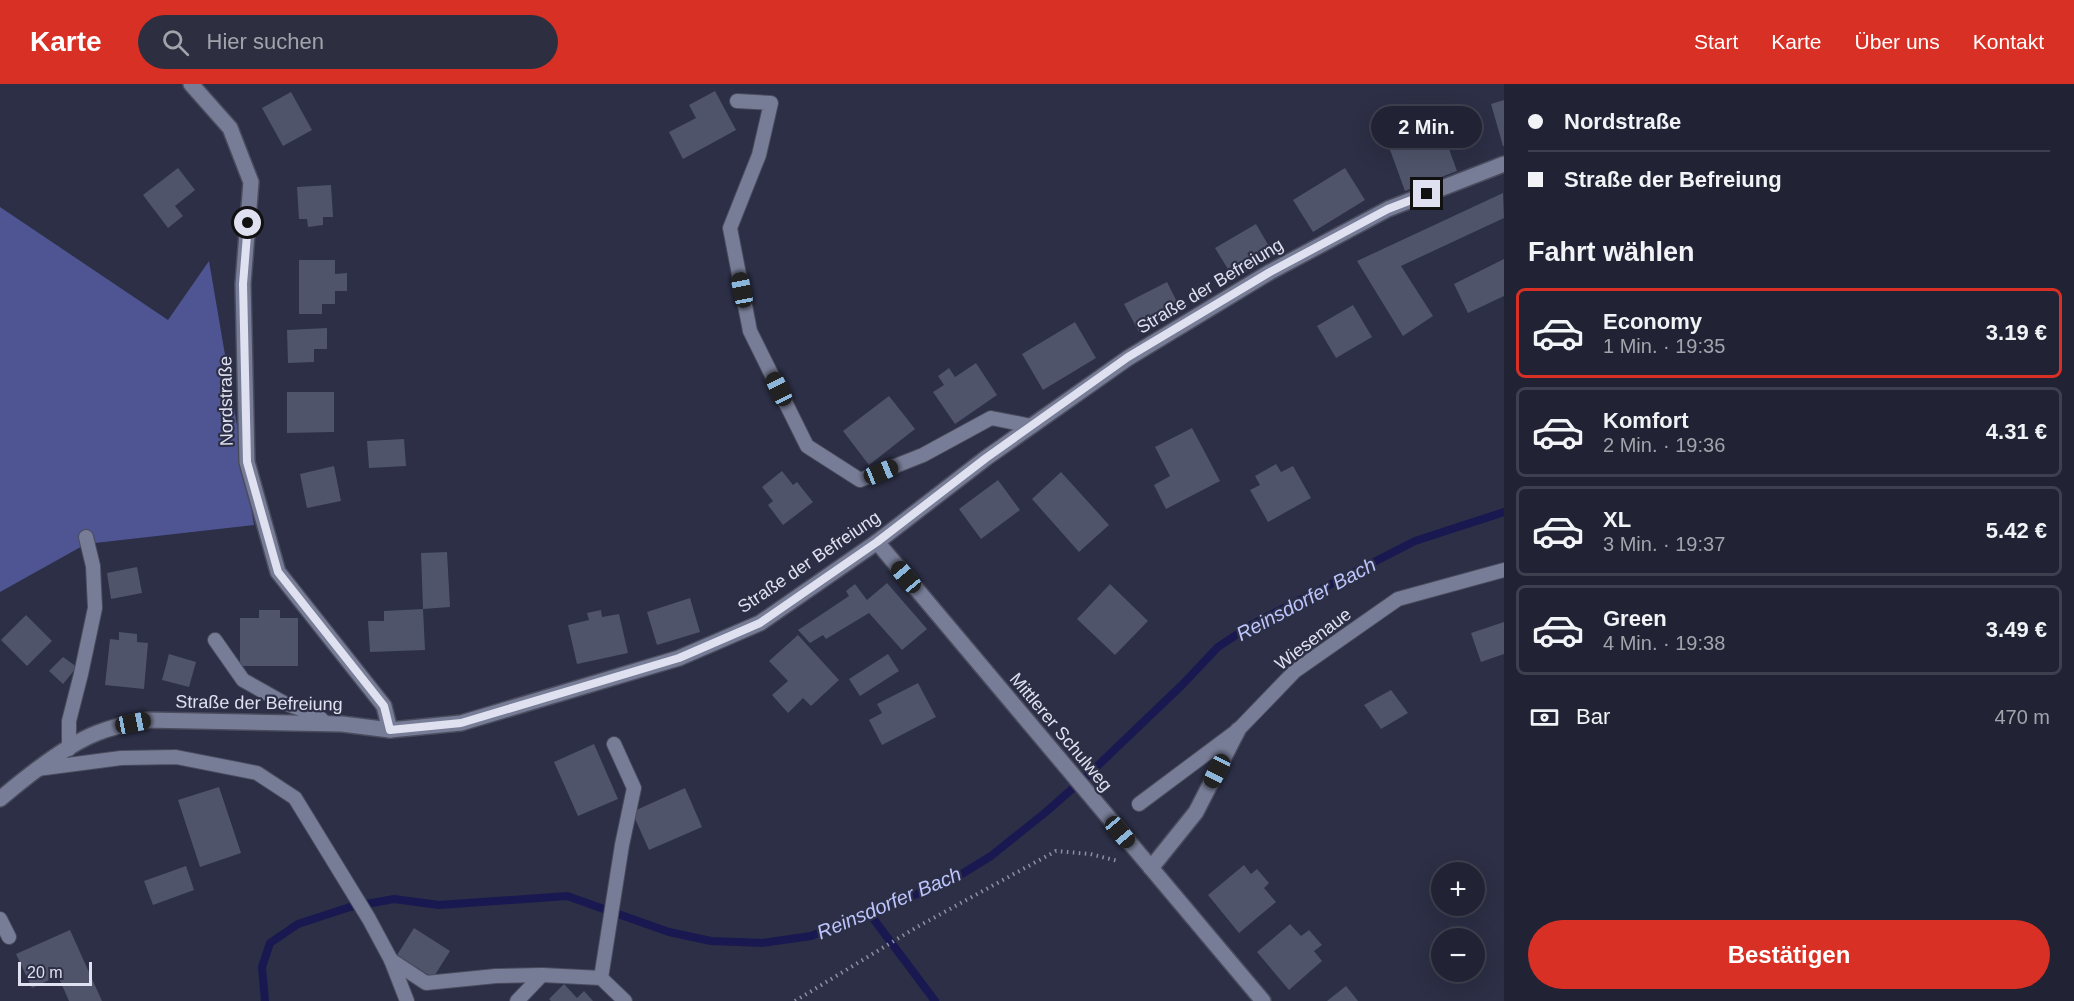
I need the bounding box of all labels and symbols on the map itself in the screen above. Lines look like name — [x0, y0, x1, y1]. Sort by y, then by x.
callout: 2 Min. — [1372, 107, 1482, 149]
route end — [1413, 180, 1440, 207]
route start — [234, 209, 261, 236]
street label: Straße der Befreiung — [1133, 234, 1287, 338]
car — [730, 271, 754, 309]
street label: Nordstraße — [215, 356, 237, 446]
car — [763, 369, 795, 409]
car — [861, 457, 901, 487]
street label: Straße der Befreiung — [734, 507, 884, 617]
water label: Reinsdorfer Bach — [1233, 553, 1379, 645]
car — [888, 557, 924, 597]
street label: Wiesenaue — [1271, 604, 1355, 674]
street label: Mittlerer Schulweg — [1006, 669, 1116, 795]
street label: Straße der Befreiung — [175, 692, 343, 714]
car — [114, 711, 152, 735]
car — [1201, 751, 1233, 791]
car — [1102, 812, 1138, 852]
water label: Reinsdorfer Bach — [814, 863, 964, 943]
scale bar — [18, 959, 92, 986]

